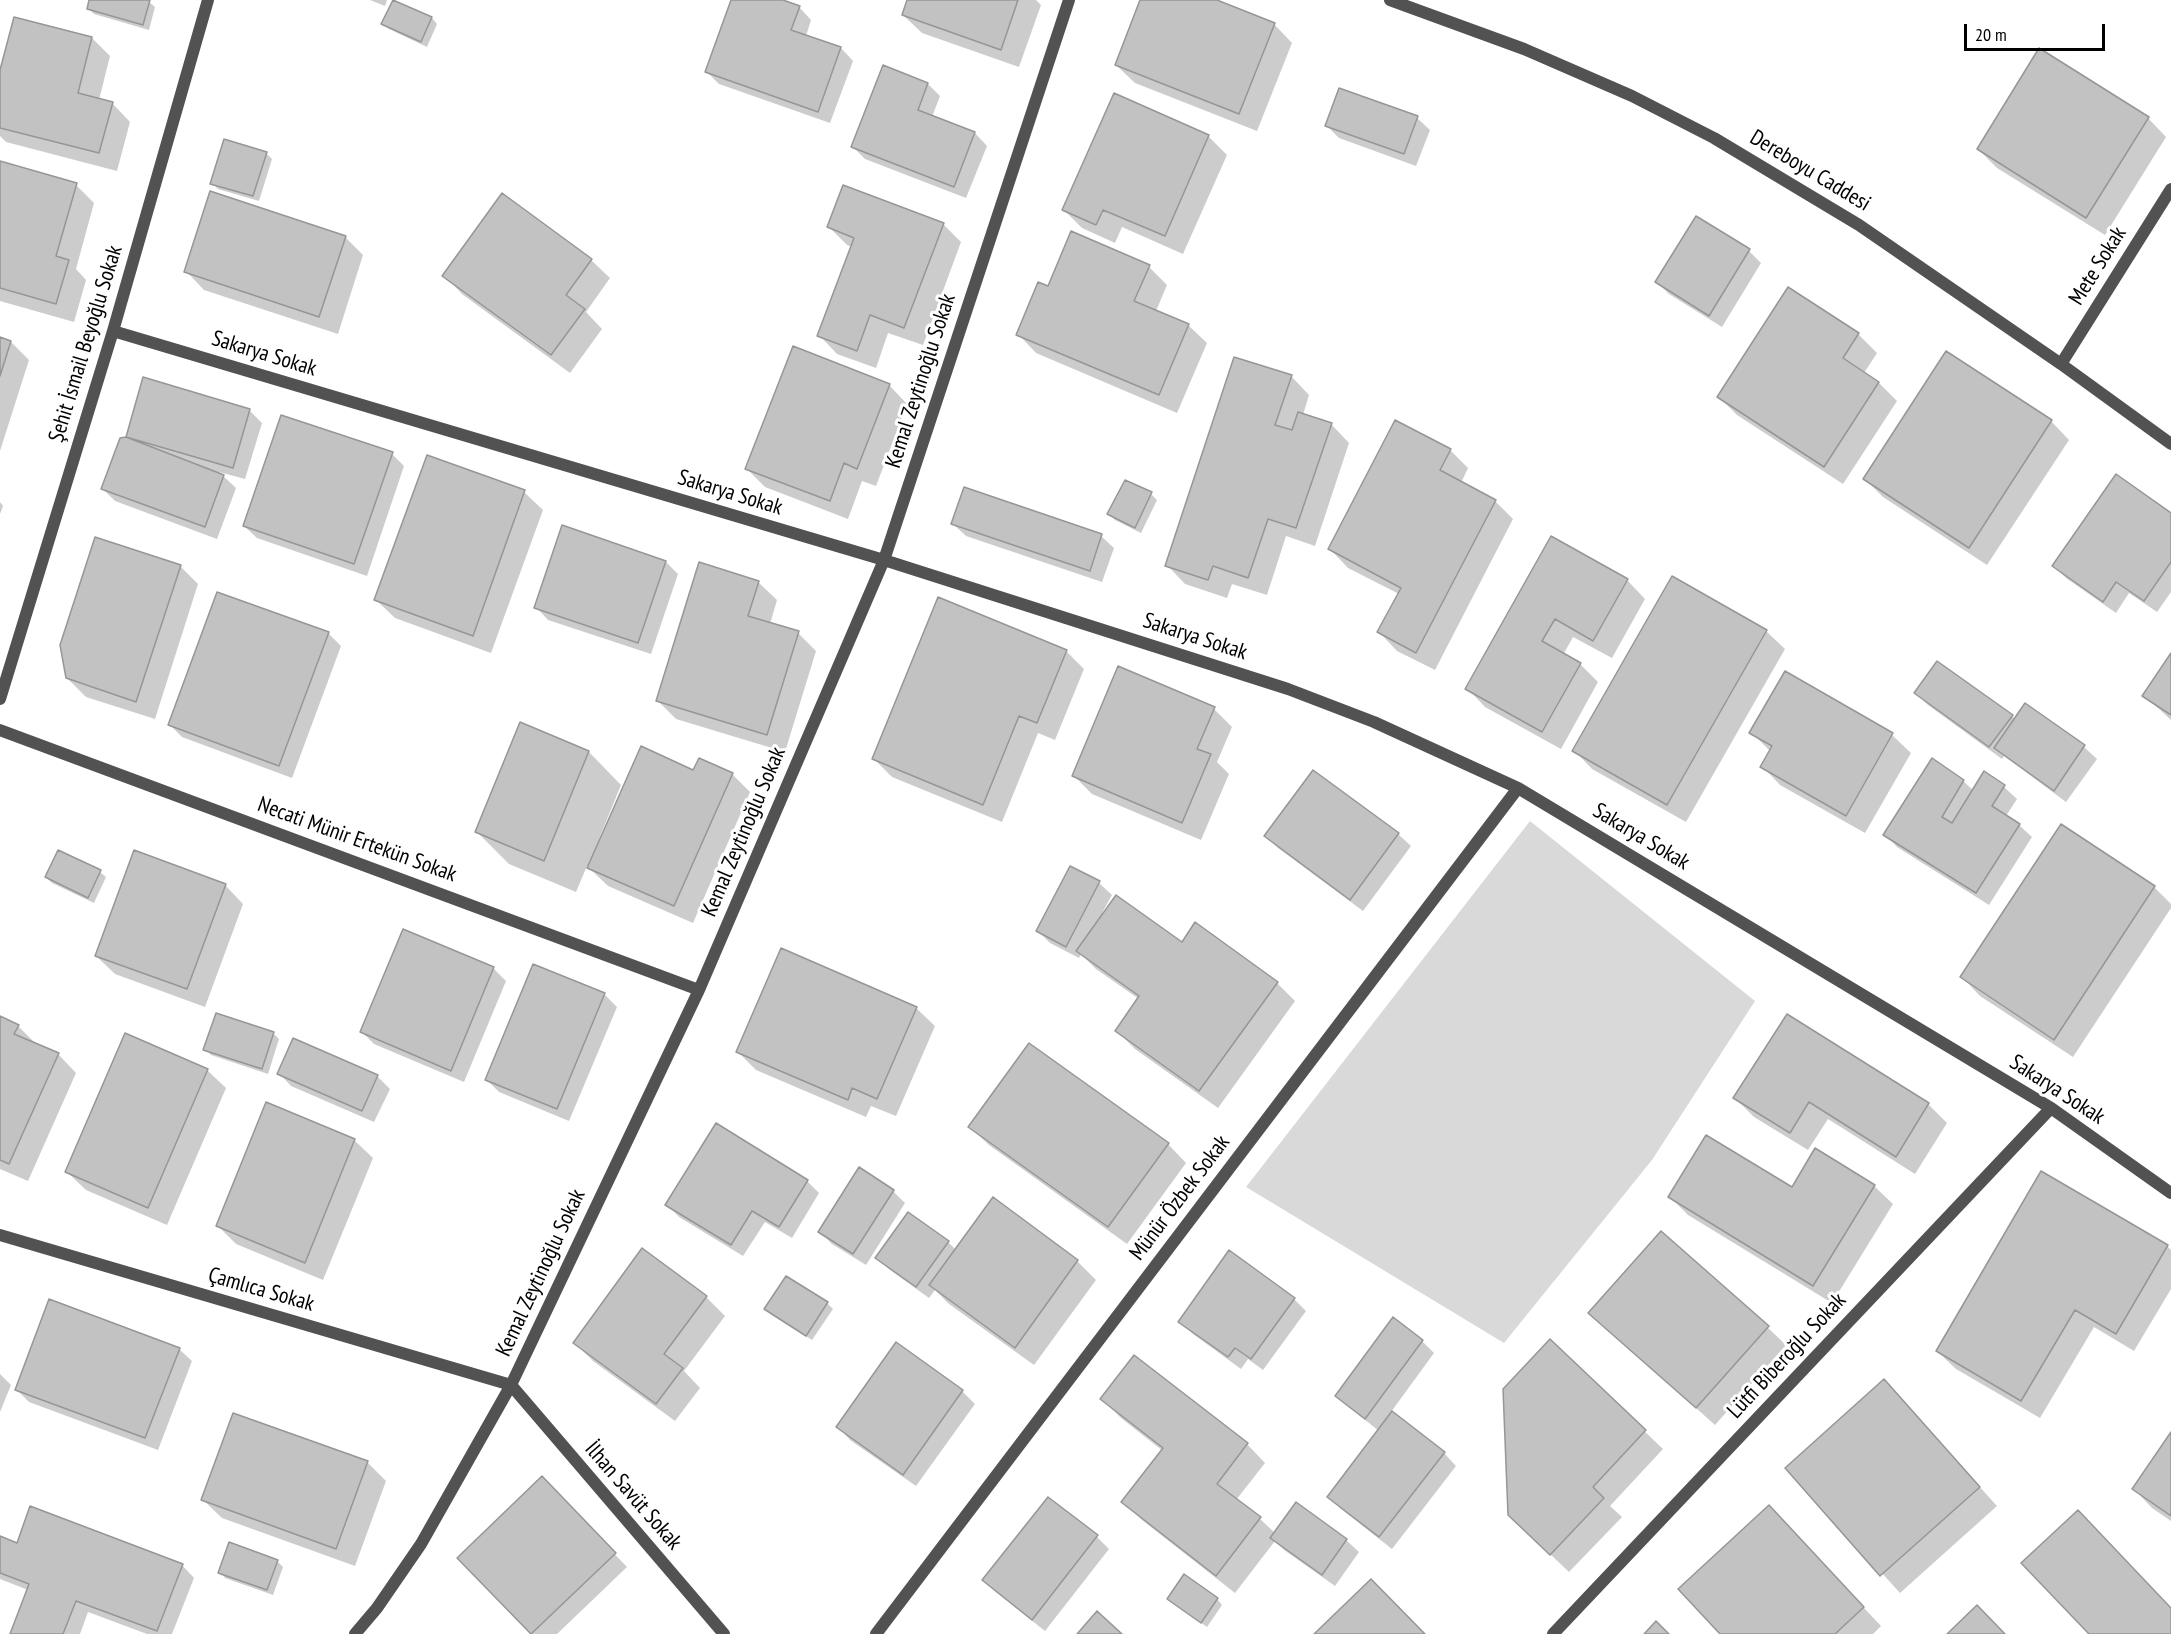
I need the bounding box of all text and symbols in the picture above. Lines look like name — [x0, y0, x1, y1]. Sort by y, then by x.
scale bar — [1967, 12, 2108, 50]
text: 20 m — [1975, 23, 2007, 46]
street label: Dereboyu Caddesi — [1745, 125, 1875, 217]
street label: Mete Sokak — [2064, 222, 2132, 310]
street label: Şehit İsmail Beyoğlu Sokak — [43, 242, 129, 446]
street label: Kemal Zeytinoğlu Sokak — [880, 291, 962, 471]
street label: Sakarya Sokak — [208, 326, 320, 382]
street label: Sakarya Sokak — [674, 465, 786, 521]
street label: Sakarya Sokak — [1140, 608, 1250, 666]
street label: Kemal Zeytinoğlu Sokak — [696, 743, 792, 921]
street label: Necati Münir Ertekün Sokak — [254, 792, 460, 888]
street label: Sakarya Sokak — [1588, 798, 1694, 876]
street label: Sakarya Sokak — [2004, 1049, 2110, 1131]
street label: Münür Özbek Sokak — [1124, 1130, 1236, 1266]
street label: Kemal Zeytinoğlu Sokak — [491, 1185, 591, 1361]
street label: Çamlıca Sokak — [205, 1262, 317, 1318]
street label: Lütfi Biberoğlu Sokak — [1722, 1288, 1852, 1424]
street label: İlhan Savüt Sokak — [579, 1436, 687, 1556]

